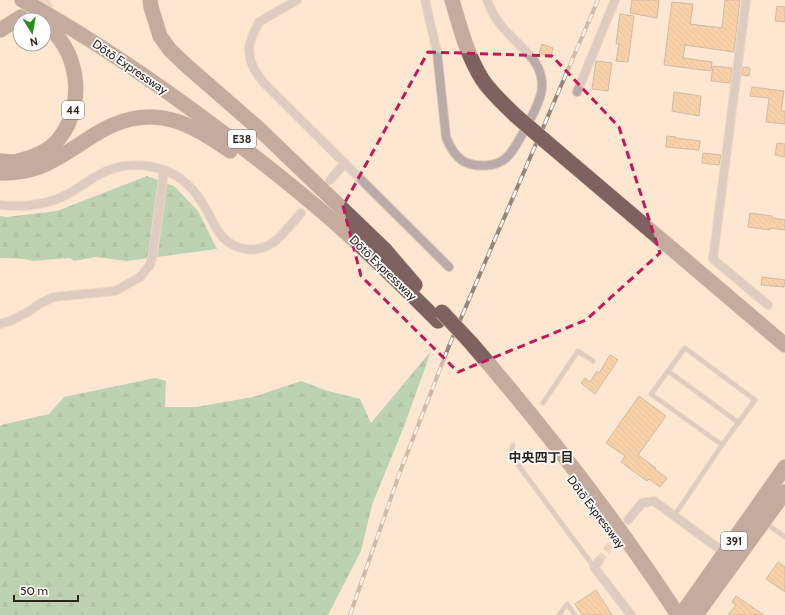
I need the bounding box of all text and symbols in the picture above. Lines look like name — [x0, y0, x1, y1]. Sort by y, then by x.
north arrow — [12, 12, 52, 52]
text: N — [29, 34, 39, 49]
street label: Dōtō Expressway — [90, 36, 171, 97]
road number: 44 — [62, 101, 84, 119]
road number: E38 — [228, 130, 256, 148]
street label: Dōtō Expressway — [347, 232, 420, 303]
district label: 中央四丁目 — [508, 449, 574, 465]
street label: Dōtō Expressway — [564, 472, 629, 551]
road number: 391 — [721, 532, 747, 550]
scale bar — [14, 577, 78, 603]
text: 50 m — [20, 583, 48, 598]

